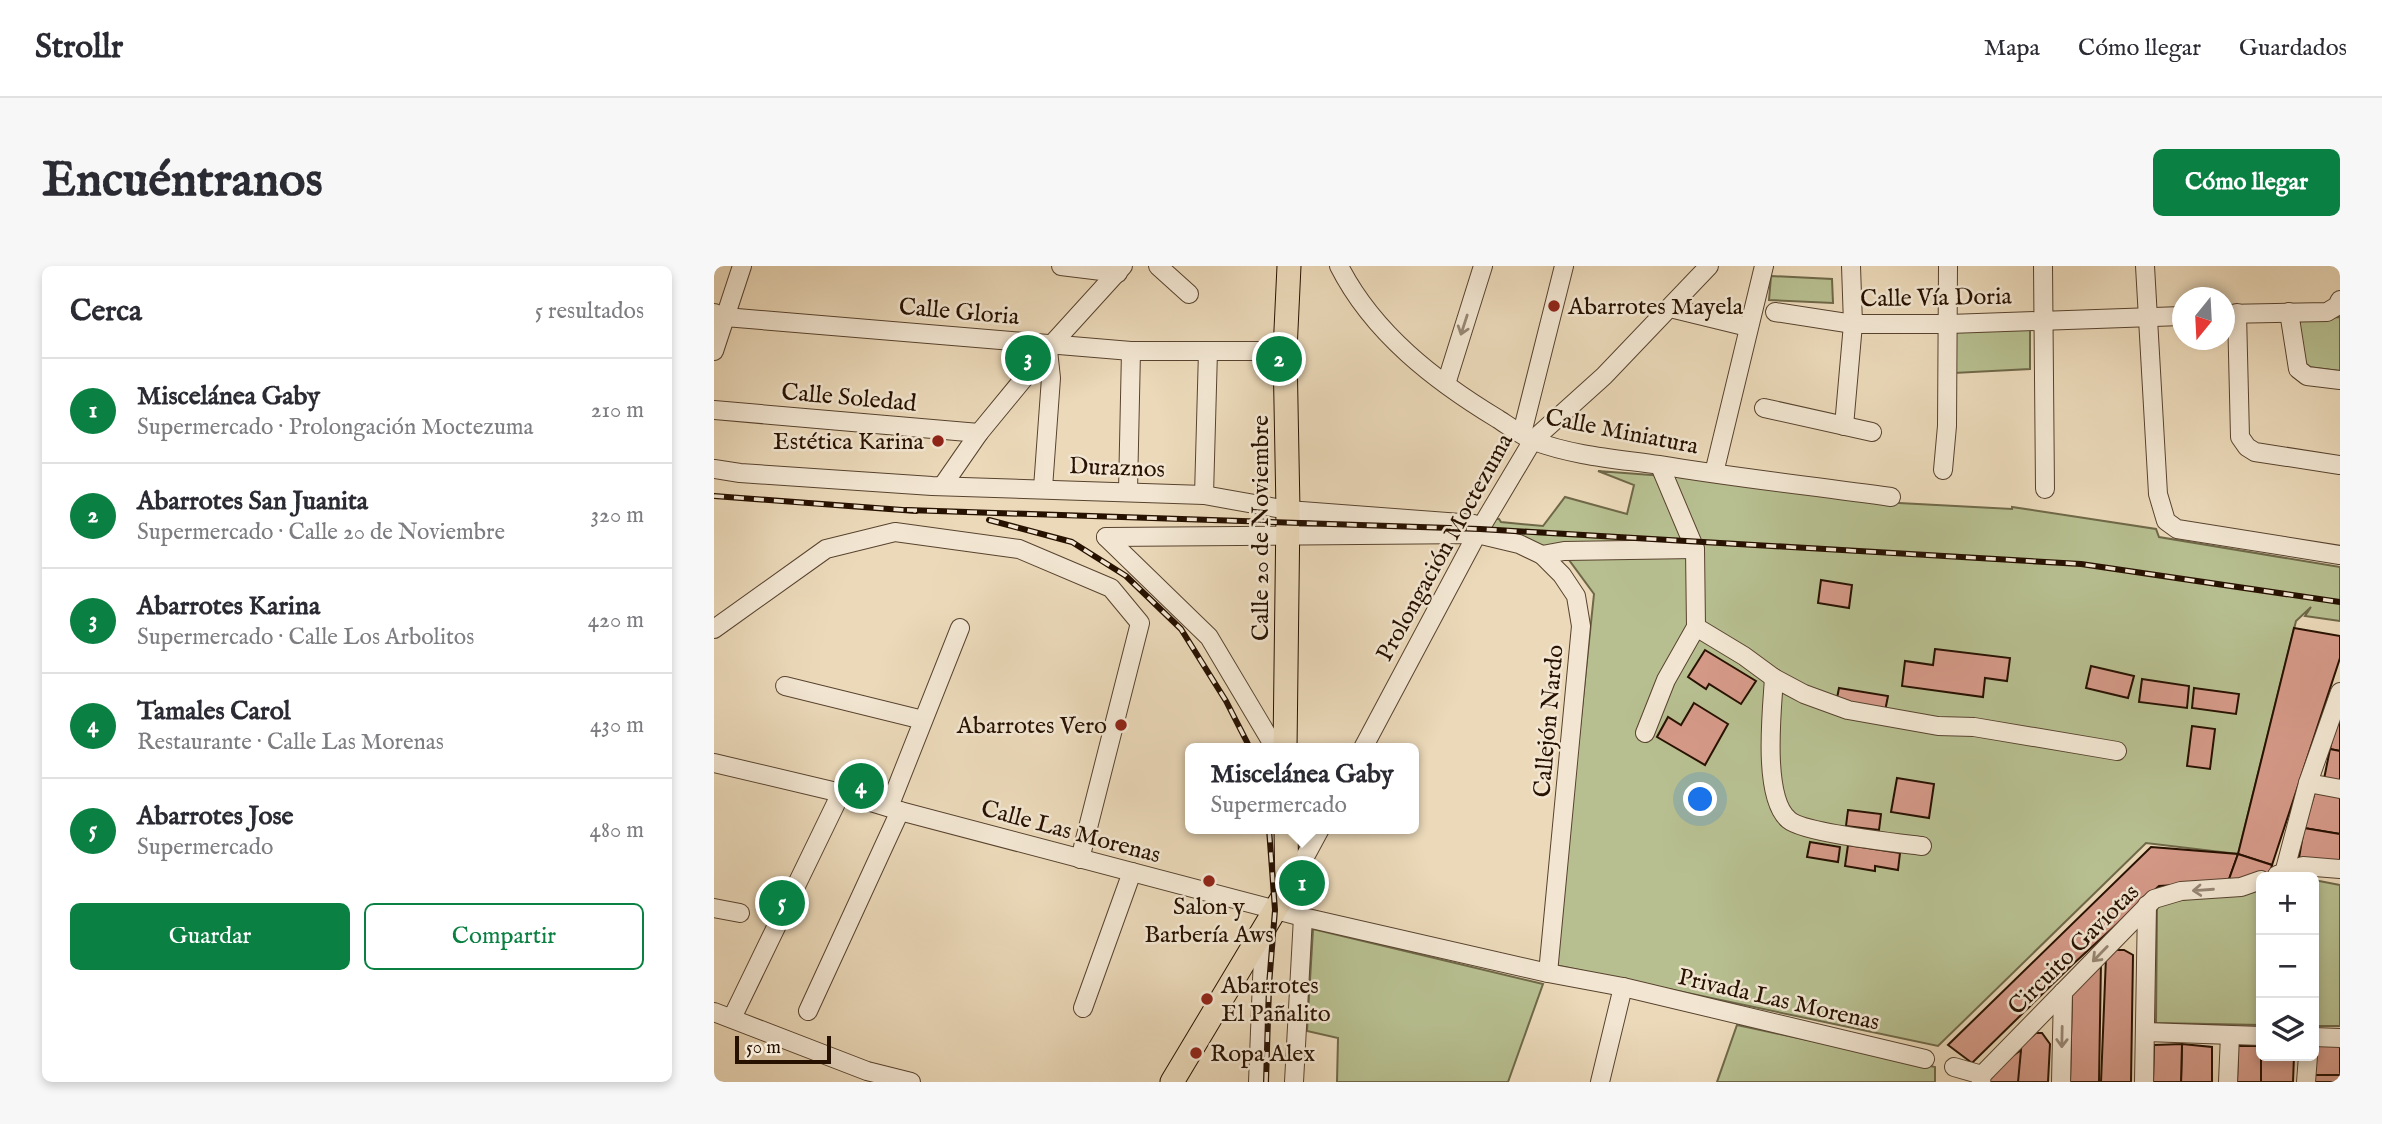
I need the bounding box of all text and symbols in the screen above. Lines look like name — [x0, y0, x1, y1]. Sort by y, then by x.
text: Strollr — [35, 27, 123, 69]
text: Mapa — [1984, 33, 2040, 64]
text: Cómo llegar — [2078, 33, 2201, 64]
text: Guardados — [2239, 33, 2347, 64]
button: Cómo llegar — [2153, 149, 2340, 216]
text: Encuéntranos — [42, 151, 323, 213]
street label: Calle Vía Doria — [1860, 282, 2013, 315]
north arrow — [2172, 287, 2235, 350]
street label: Calle Gloria — [897, 292, 1021, 333]
place label: Abarrotes Mayela — [1567, 292, 1744, 323]
text: Cerca — [70, 293, 142, 331]
text: 5 resultados — [535, 297, 644, 326]
marker: Abarrotes Mayela — [1546, 298, 1562, 314]
one-way arrow — [1457, 314, 1470, 336]
pin: 3 — [1005, 332, 1051, 384]
pin: 2 — [1256, 333, 1302, 385]
street label: Calle Soledad — [780, 377, 918, 420]
text: Miscelánea Gaby — [137, 380, 320, 413]
text: 1 — [89, 396, 97, 425]
text: 210 m — [591, 396, 644, 425]
street label: Calle Miniatura — [1543, 402, 1701, 463]
text: Supermercado · Prolongación Moctezuma — [137, 413, 534, 442]
street label: Calle 20 de Noviembre — [1246, 415, 1277, 641]
place label: Estética Karina — [773, 427, 925, 458]
street label: Prolongación Moctezuma — [1370, 428, 1521, 667]
marker: Estética Karina — [930, 433, 946, 449]
street label: Duraznos — [1068, 451, 1166, 486]
text: Abarrotes San Juanita — [137, 485, 368, 518]
text: 2 — [88, 501, 98, 530]
text: 320 m — [591, 501, 644, 530]
text: Supermercado · Calle 20 de Noviembre — [137, 518, 505, 547]
text: Abarrotes Karina — [137, 590, 320, 623]
text: 3 — [89, 606, 97, 635]
text: 420 m — [588, 606, 644, 635]
text: Supermercado · Calle Los Arbolitos — [137, 623, 474, 652]
street label: Callejón Nardo — [1527, 643, 1572, 799]
text: Tamales Carol — [137, 695, 291, 728]
text: 4 — [87, 711, 99, 740]
text: 430 m — [590, 711, 644, 740]
place label: Abarrotes Vero — [956, 711, 1107, 742]
marker: Abarrotes Vero — [1113, 717, 1129, 733]
text: Restaurante · Calle Las Morenas — [137, 728, 444, 757]
popup — [1185, 743, 1419, 834]
text: Miscelánea Gaby — [1210, 758, 1394, 791]
pin: 4 — [838, 760, 884, 812]
your location — [1683, 782, 1717, 816]
text: Supermercado — [1210, 791, 1347, 820]
street label: Calle Las Morenas — [977, 794, 1164, 871]
text: Abarrotes Jose — [137, 800, 294, 833]
text: 5 — [89, 816, 97, 845]
text: 480 m — [590, 816, 644, 845]
text: Supermercado — [137, 833, 273, 862]
pin: 1 — [1279, 857, 1325, 909]
map controls — [2256, 872, 2319, 1061]
button: + — [2256, 872, 2319, 935]
marker: Salon y Barbería Aws — [1201, 873, 1217, 889]
pin: 5 — [759, 877, 805, 929]
street label: Circuito Gaviotas — [2002, 878, 2146, 1022]
one-way arrow — [2192, 884, 2215, 897]
place label: Salon y Barbería Aws — [1144, 892, 1274, 951]
button: Guardar — [70, 903, 350, 970]
button: Compartir — [364, 903, 644, 970]
button: − — [2256, 935, 2319, 998]
one-way arrow — [2091, 945, 2108, 962]
street label: Privada Las Morenas — [1675, 962, 1883, 1039]
place label: Abarrotes El Pañalito — [1220, 971, 1331, 1030]
marker: Abarrotes El Pañalito — [1199, 991, 1215, 1007]
button: layers — [2256, 998, 2319, 1061]
one-way arrow — [2055, 1025, 2068, 1048]
scale bar — [735, 1033, 831, 1065]
text: 50 m — [746, 1036, 781, 1060]
place label: Ropa Alex — [1210, 1039, 1315, 1070]
marker: Ropa Alex — [1188, 1045, 1204, 1061]

